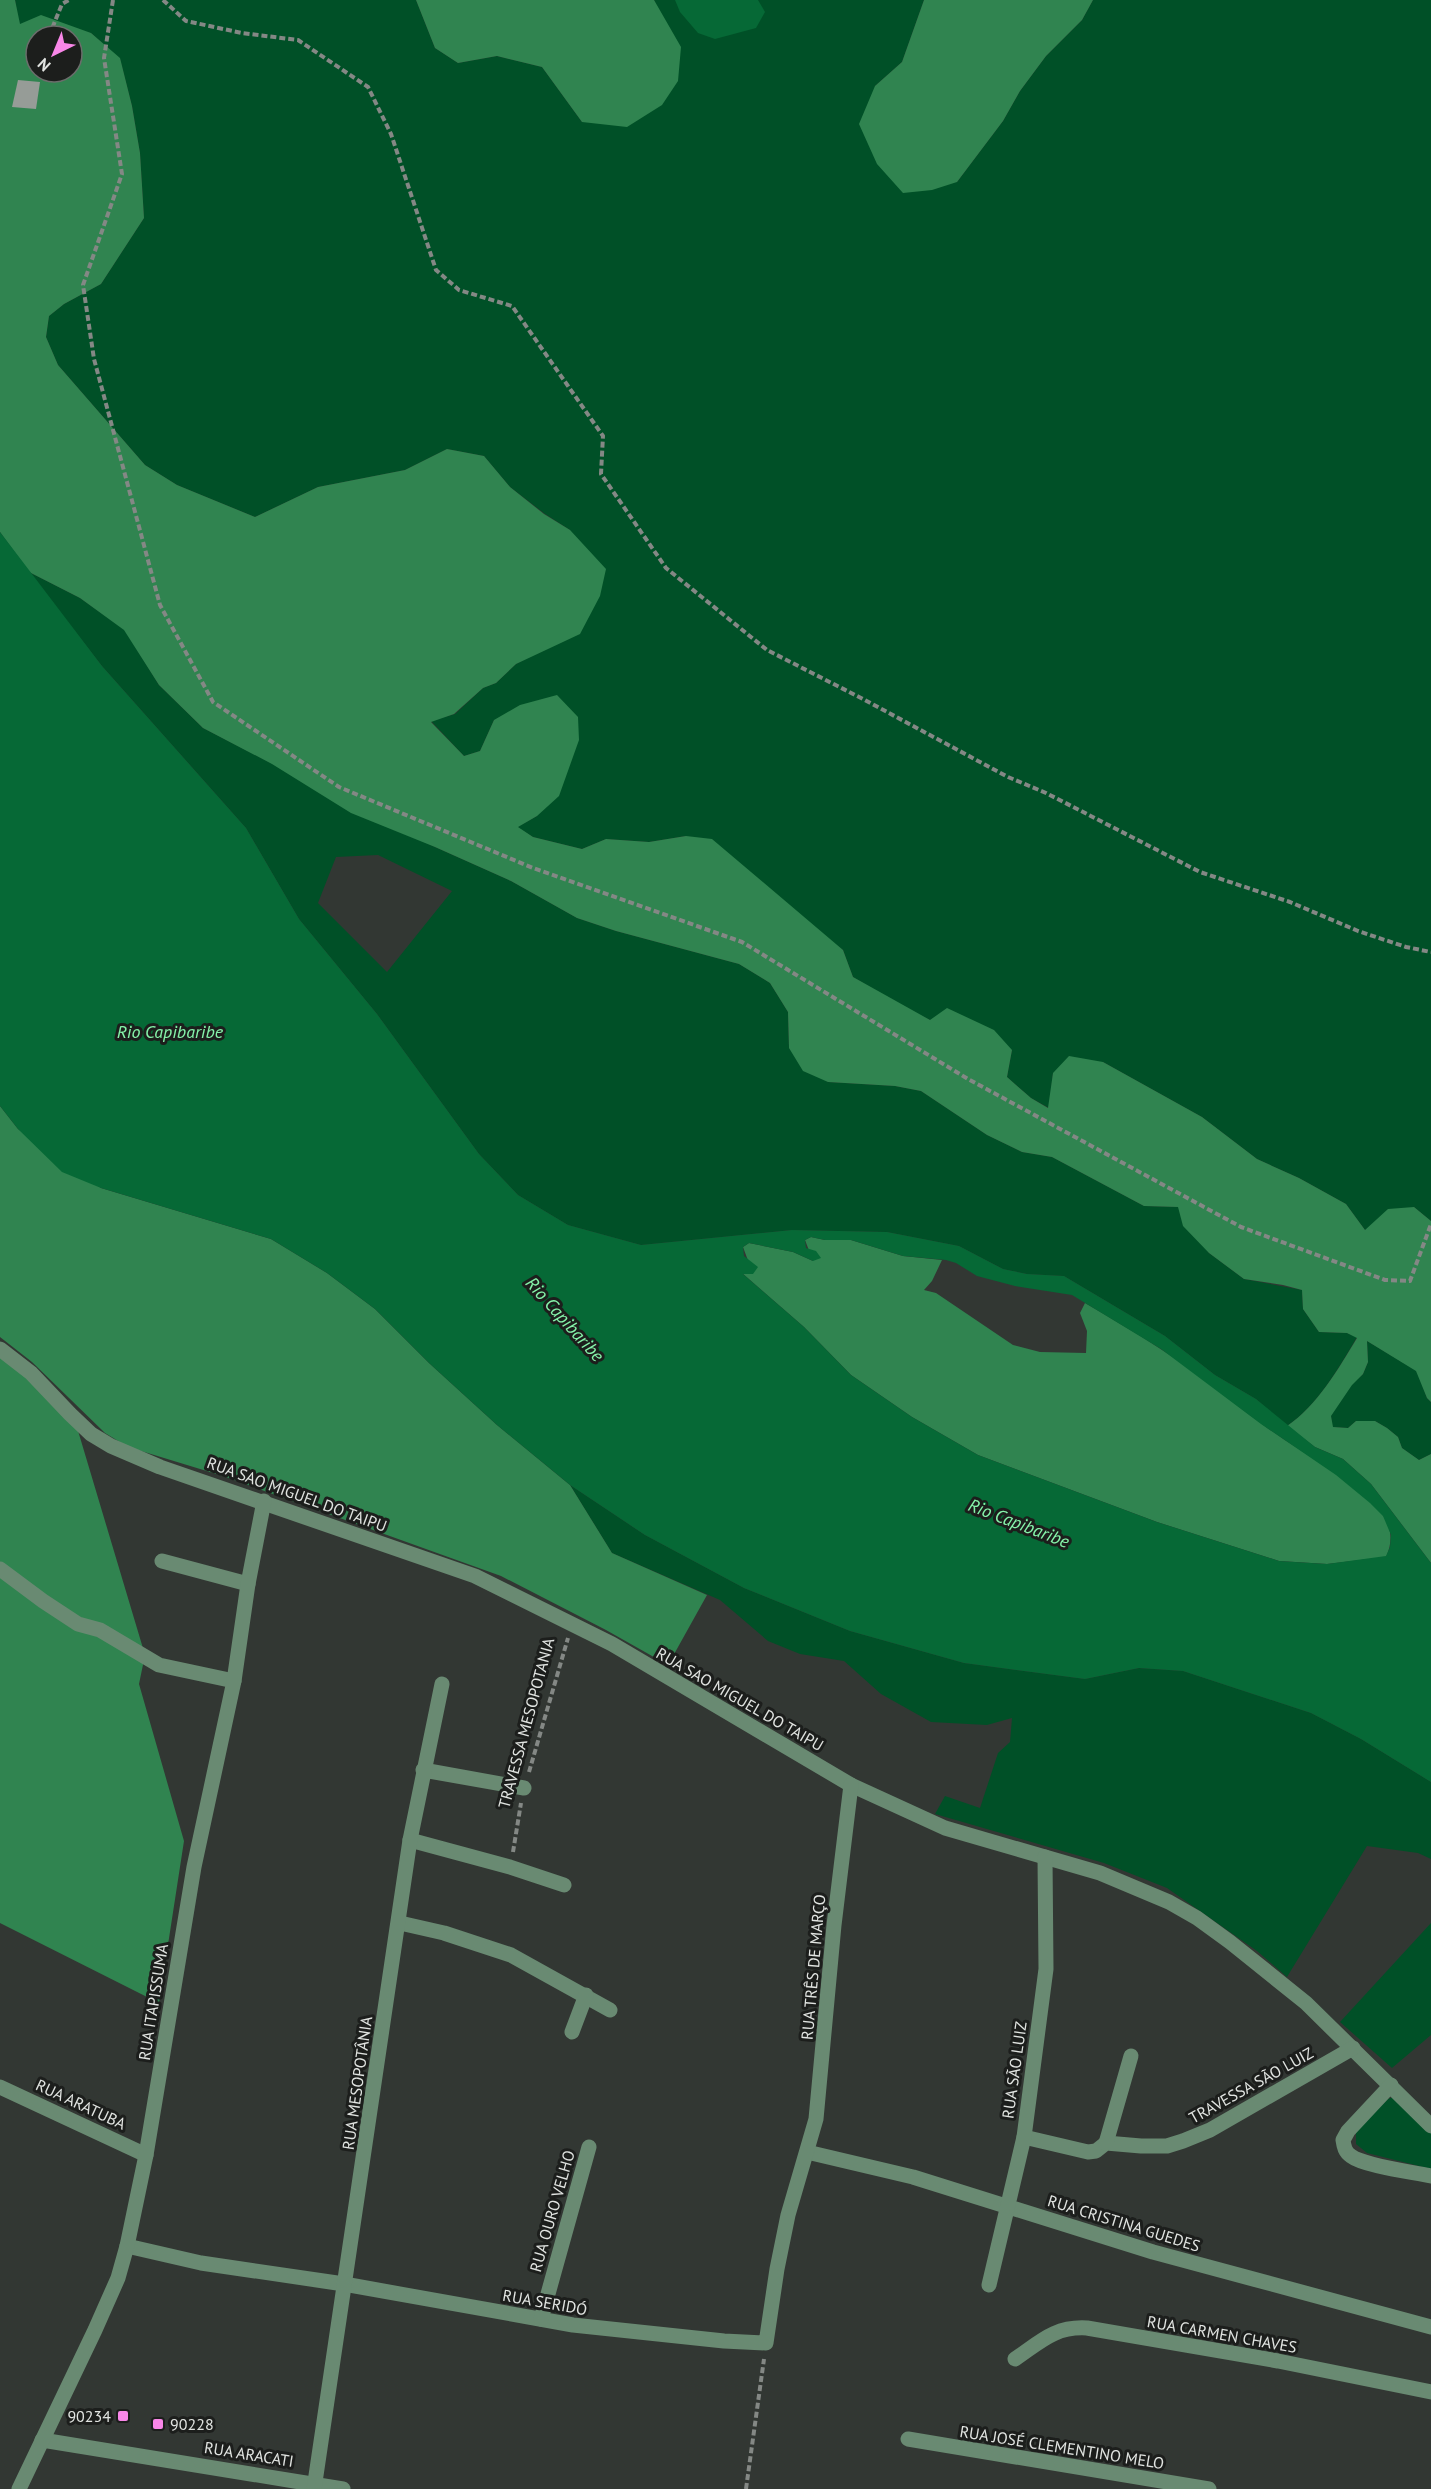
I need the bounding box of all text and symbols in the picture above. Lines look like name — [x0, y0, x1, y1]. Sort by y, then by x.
north arrow — [24, 24, 84, 84]
text: N — [33, 54, 54, 76]
water label: Rio Capibaribe — [117, 1020, 224, 1043]
water label: Rio Capibaribe — [521, 1272, 610, 1367]
street label: RUA SAO MIGUEL DO TAIPU — [204, 1452, 390, 1536]
water label: Rio Capibaribe — [965, 1493, 1073, 1553]
street label: TRAVESSA MESOPOTANIA — [494, 1635, 559, 1810]
street label: RUA SAO MIGUEL DO TAIPU — [653, 1643, 827, 1755]
street label: RUA TRÊS DE MARÇO — [797, 1893, 829, 2041]
street label: RUA ITAPISSUMA — [134, 1942, 172, 2062]
street label: RUA MESOPOTÂNIA — [338, 2014, 376, 2151]
street label: RUA SÃO LUIZ — [997, 2020, 1031, 2120]
street label: TRAVESSA SÃO LUIZ — [1185, 2042, 1317, 2127]
street label: RUA ARATUBA — [33, 2074, 130, 2134]
street label: RUA OURO VELHO — [525, 2148, 579, 2274]
street label: RUA CRISTINA GUEDES — [1045, 2190, 1203, 2256]
street label: RUA SERIDÓ — [501, 2285, 589, 2319]
street label: RUA CARMEN CHAVES — [1146, 2311, 1298, 2357]
place label: 90234 — [67, 2406, 111, 2426]
marker: 90234 — [116, 2409, 130, 2423]
place label: 90228 — [170, 2414, 214, 2434]
marker: 90228 — [151, 2417, 165, 2431]
street label: RUA JOSÉ CLEMENTINO MELO — [958, 2421, 1166, 2473]
street label: RUA ARACATI — [203, 2437, 295, 2471]

